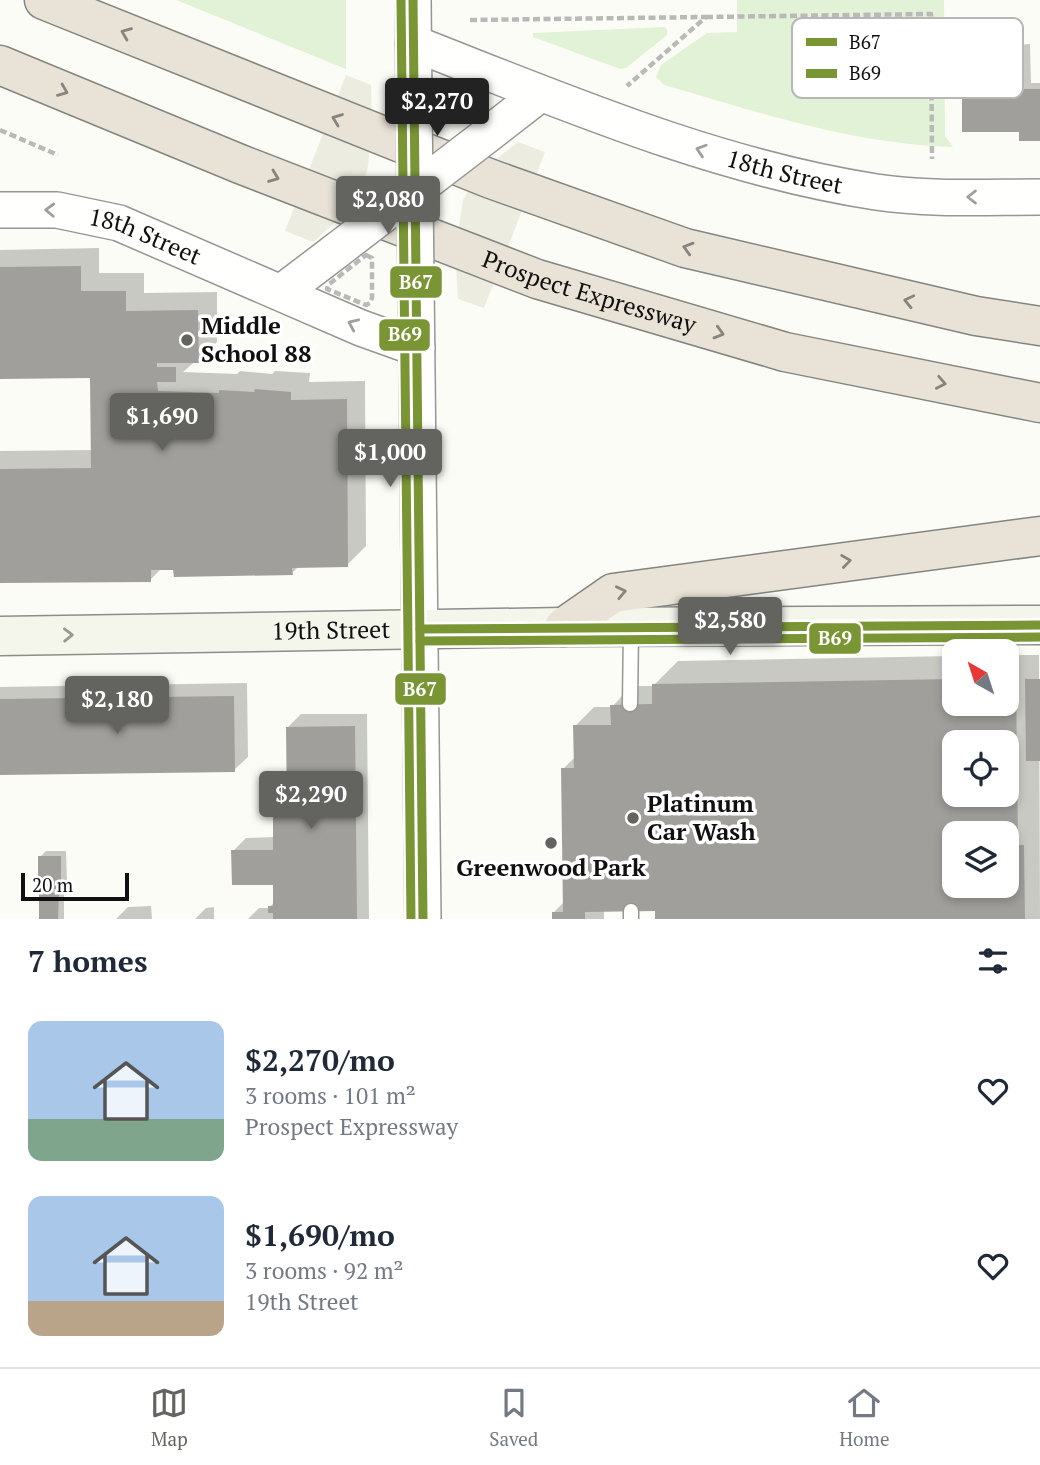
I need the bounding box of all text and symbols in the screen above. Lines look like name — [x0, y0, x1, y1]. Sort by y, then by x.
legend — [792, 18, 1023, 98]
one-way arrow — [120, 28, 132, 42]
text: B67 — [849, 29, 881, 54]
text: B69 — [849, 60, 881, 85]
pin: $2,270 — [380, 78, 494, 138]
one-way arrow — [57, 83, 69, 97]
text: $2,270 — [401, 85, 473, 116]
one-way arrow — [331, 113, 343, 127]
street label: 18th Street — [723, 142, 846, 201]
one-way arrow — [695, 143, 707, 158]
one-way arrow — [267, 168, 279, 182]
pin: $2,080 — [331, 176, 445, 236]
text: $2,080 — [352, 183, 424, 214]
one-way arrow — [966, 189, 977, 205]
street label: 18th Street — [86, 200, 206, 272]
one-way arrow — [44, 203, 55, 218]
street label: Prospect Expressway — [478, 242, 701, 340]
one-way arrow — [682, 242, 694, 256]
line badge: B67 — [389, 265, 443, 299]
text: B67 — [399, 269, 433, 294]
one-way arrow — [903, 295, 915, 309]
place label: Middle School 88 — [201, 309, 311, 369]
one-way arrow — [348, 318, 360, 332]
line badge: B69 — [378, 318, 431, 352]
text: B69 — [388, 321, 422, 346]
one-way arrow — [713, 325, 725, 339]
marker: Middle School 88 — [179, 332, 195, 348]
one-way arrow — [935, 375, 947, 390]
pin: $1,690 — [105, 393, 219, 453]
text: $1,690 — [126, 400, 198, 431]
pin: $1,000 — [333, 430, 447, 489]
text: $1,000 — [354, 436, 426, 467]
one-way arrow — [840, 554, 852, 569]
one-way arrow — [615, 586, 627, 601]
pin: $2,580 — [673, 598, 787, 657]
text: $2,580 — [694, 604, 766, 635]
street label: 19th Street — [271, 613, 391, 647]
line badge: B69 — [808, 622, 862, 655]
text: B69 — [818, 625, 852, 650]
one-way arrow — [63, 627, 74, 643]
north arrow — [942, 639, 1018, 716]
map controls — [942, 639, 1019, 898]
line badge: B67 — [394, 672, 447, 706]
pin: $2,180 — [60, 676, 174, 736]
text: B67 — [403, 676, 437, 701]
text: $2,180 — [81, 683, 153, 714]
button: locate — [942, 730, 1019, 807]
pin: $2,290 — [254, 772, 368, 831]
text: $2,290 — [275, 778, 347, 809]
place label: Platinum Car Wash — [647, 787, 756, 847]
marker: Platinum Car Wash — [625, 810, 641, 826]
button: layers — [942, 821, 1019, 898]
marker: Greenwood Park — [543, 835, 559, 851]
place label: Greenwood Park — [456, 851, 646, 883]
scale bar — [21, 870, 130, 902]
text: 20 m — [32, 872, 73, 897]
text: 7 homes — [28, 941, 147, 981]
icon: filters — [974, 942, 1012, 980]
text: $2,270/mo — [245, 1040, 395, 1080]
icon: home — [84, 1049, 168, 1133]
icon: heart — [974, 1072, 1012, 1110]
text: 3 rooms · 101 m² — [245, 1080, 416, 1111]
text: Prospect Expressway — [245, 1111, 458, 1142]
text: $1,690/mo — [245, 1215, 395, 1255]
icon: home — [84, 1224, 168, 1308]
icon: heart — [974, 1247, 1012, 1285]
text: 3 rooms · 92 m² — [245, 1255, 404, 1286]
text: 19th Street — [245, 1286, 359, 1317]
tab: Map — [150, 1384, 188, 1451]
tab: Saved — [489, 1384, 538, 1451]
tab: Home — [839, 1384, 890, 1451]

